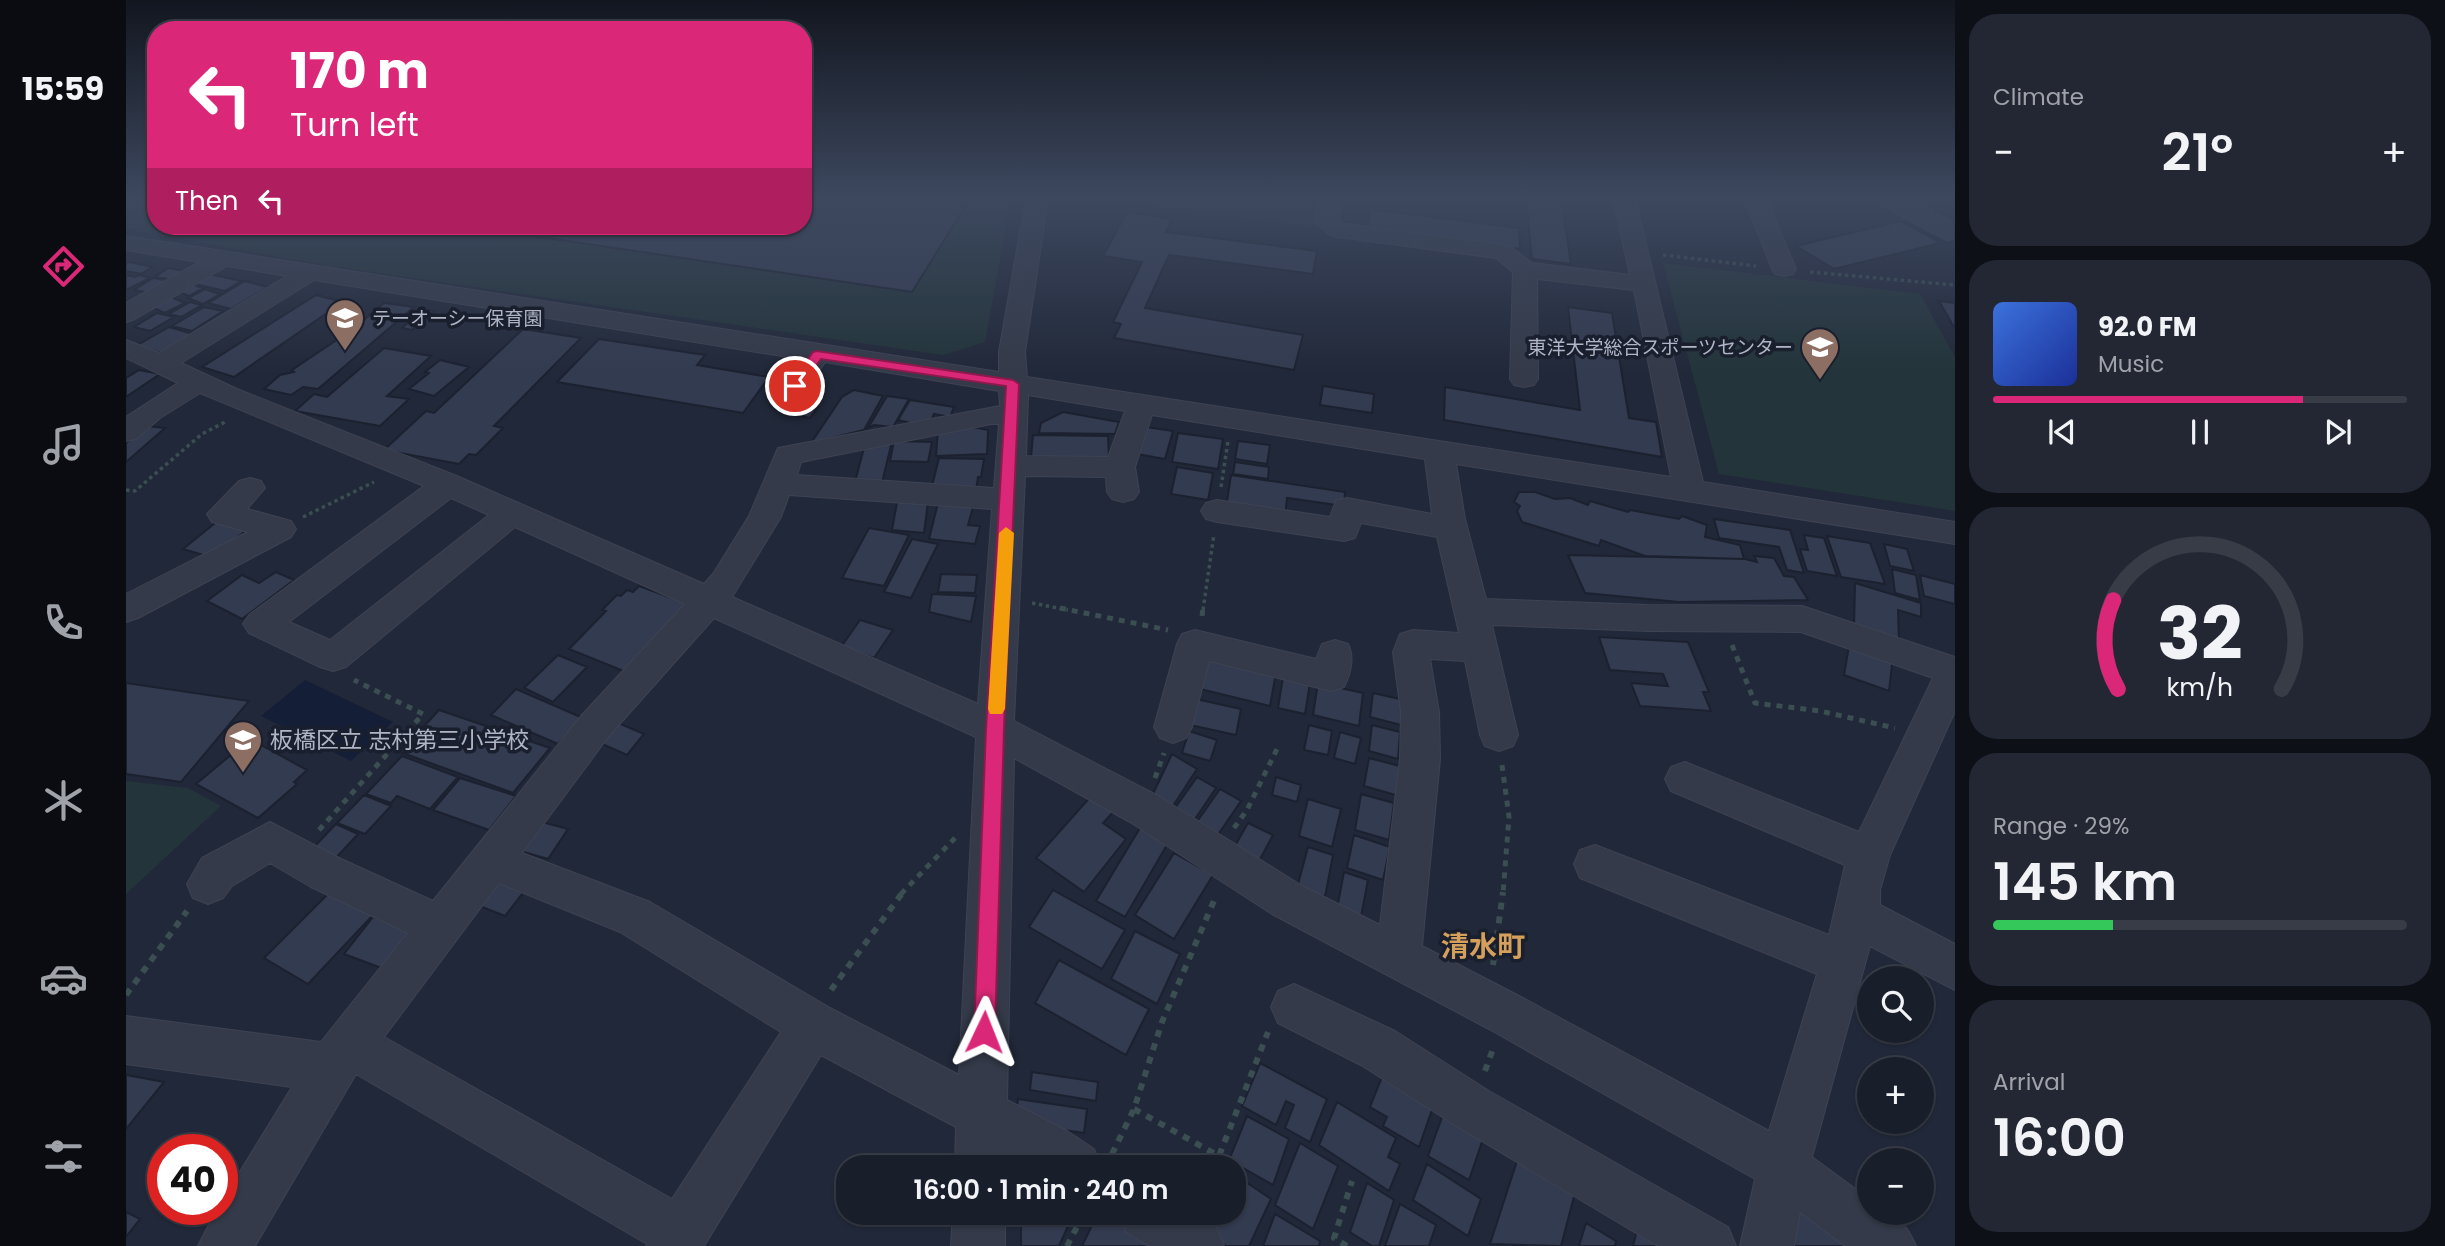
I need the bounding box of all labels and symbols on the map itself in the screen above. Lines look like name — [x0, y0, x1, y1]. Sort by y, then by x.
school or university icon: テーオーシー保育園 — [324, 297, 366, 352]
place label: テーオーシー保育園 — [372, 305, 543, 332]
school or university icon: 東洋大学総合スポーツセンター — [1799, 326, 1841, 381]
place label: 東洋大学総合スポーツセンター — [1527, 334, 1793, 361]
pin — [765, 356, 825, 416]
school or university icon: 板橋区立 志村第三小学校 — [222, 719, 264, 774]
place label: 板橋区立 志村第三小学校 — [270, 724, 529, 756]
district label: 清水町 — [1441, 927, 1525, 966]
position arrow — [947, 995, 1021, 1069]
speed limit sign: 40 — [147, 1134, 238, 1225]

